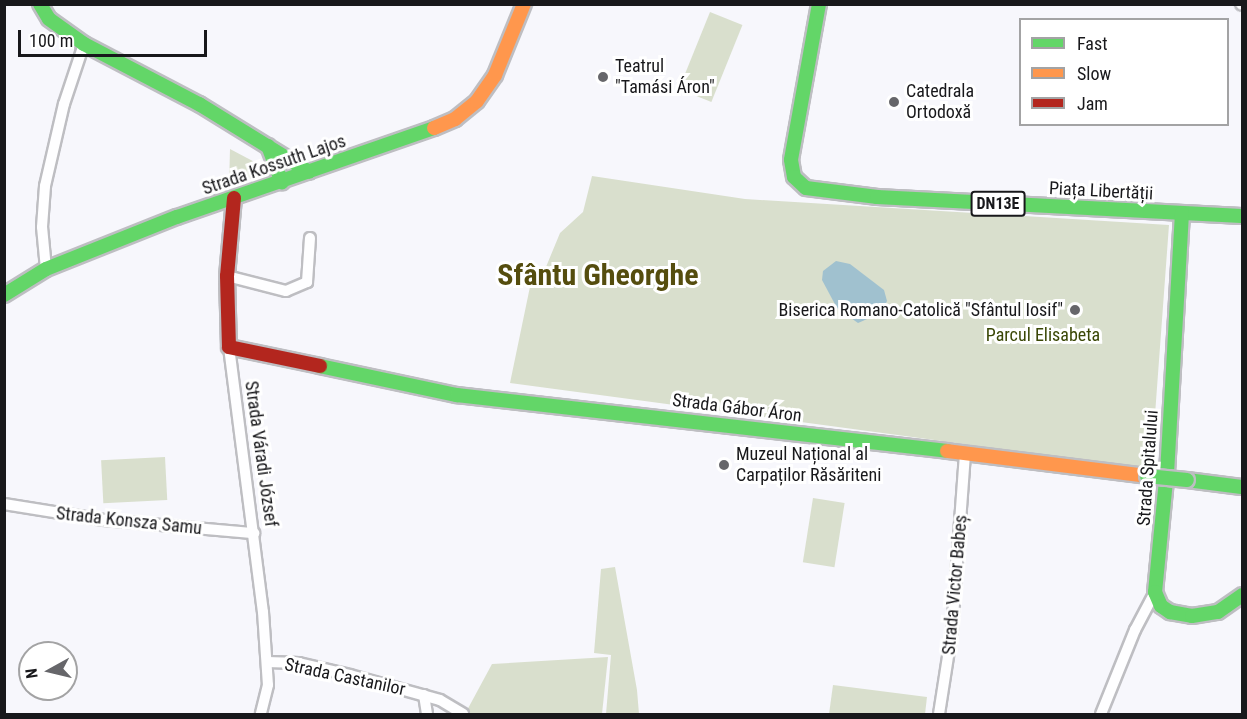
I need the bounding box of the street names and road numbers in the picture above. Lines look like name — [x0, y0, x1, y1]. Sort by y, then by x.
street label: Strada Kossuth Lajos — [199, 130, 349, 200]
street label: Piața Libertății — [1048, 177, 1154, 205]
road number: DN13E — [970, 191, 1026, 217]
street label: Strada Váradi József — [240, 380, 282, 528]
street label: Strada Gábor Áron — [671, 389, 803, 427]
street label: Strada Spitalului — [1133, 409, 1163, 527]
street label: Strada Konsza Samu — [55, 503, 203, 539]
street label: Strada Victor Babeș — [938, 514, 972, 656]
street label: Strada Castanilor — [283, 654, 407, 700]

